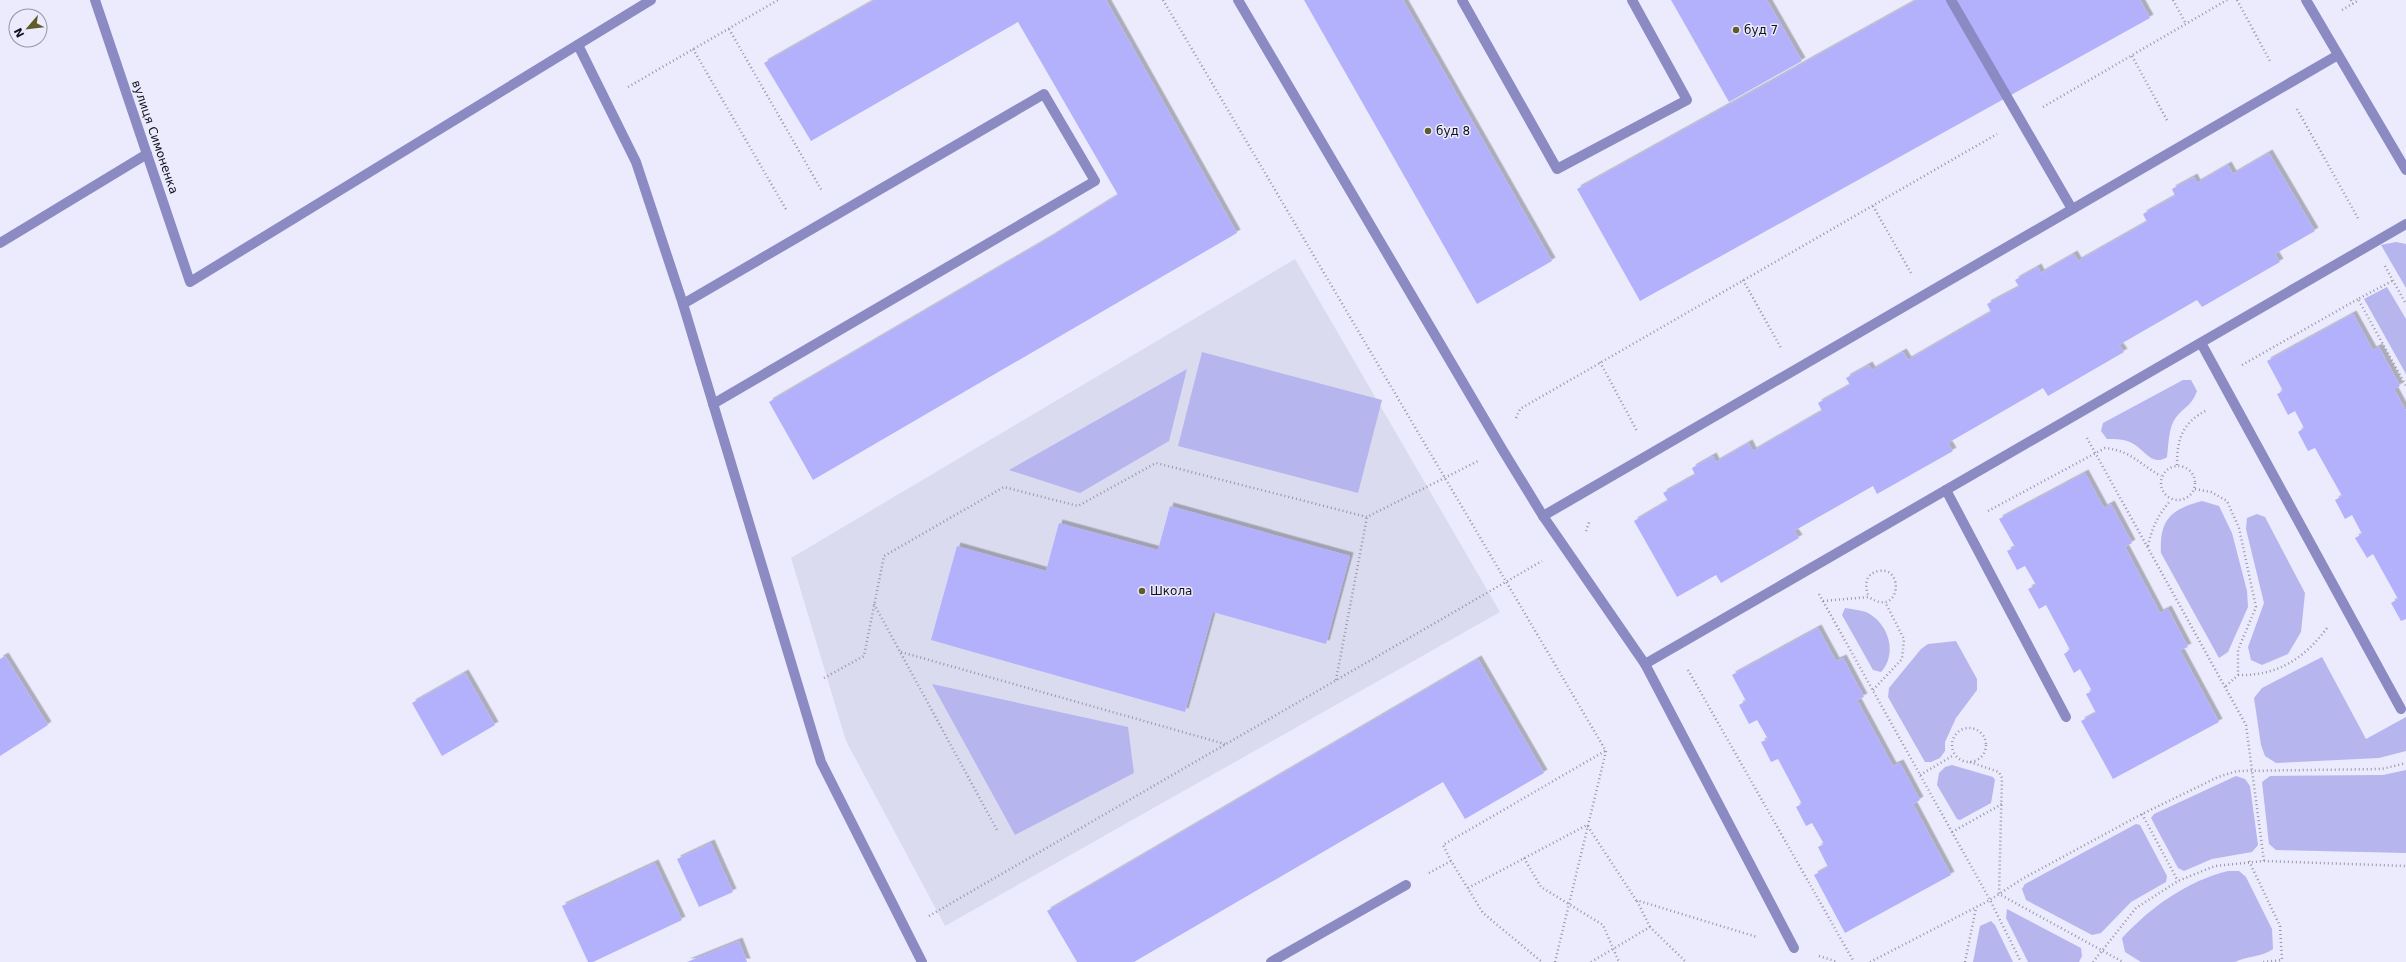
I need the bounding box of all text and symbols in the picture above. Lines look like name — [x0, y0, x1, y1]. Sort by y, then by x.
north arrow — [8, 8, 48, 48]
place label: буд 7 — [1744, 23, 1778, 37]
text: N — [12, 25, 28, 40]
marker: буд 7 — [1731, 25, 1741, 35]
street label: вулиця Симоненка — [129, 78, 181, 196]
place label: буд 8 — [1436, 124, 1470, 138]
marker: буд 8 — [1423, 126, 1433, 136]
place label: Школа — [1150, 584, 1192, 598]
marker: Школа — [1137, 586, 1147, 596]

